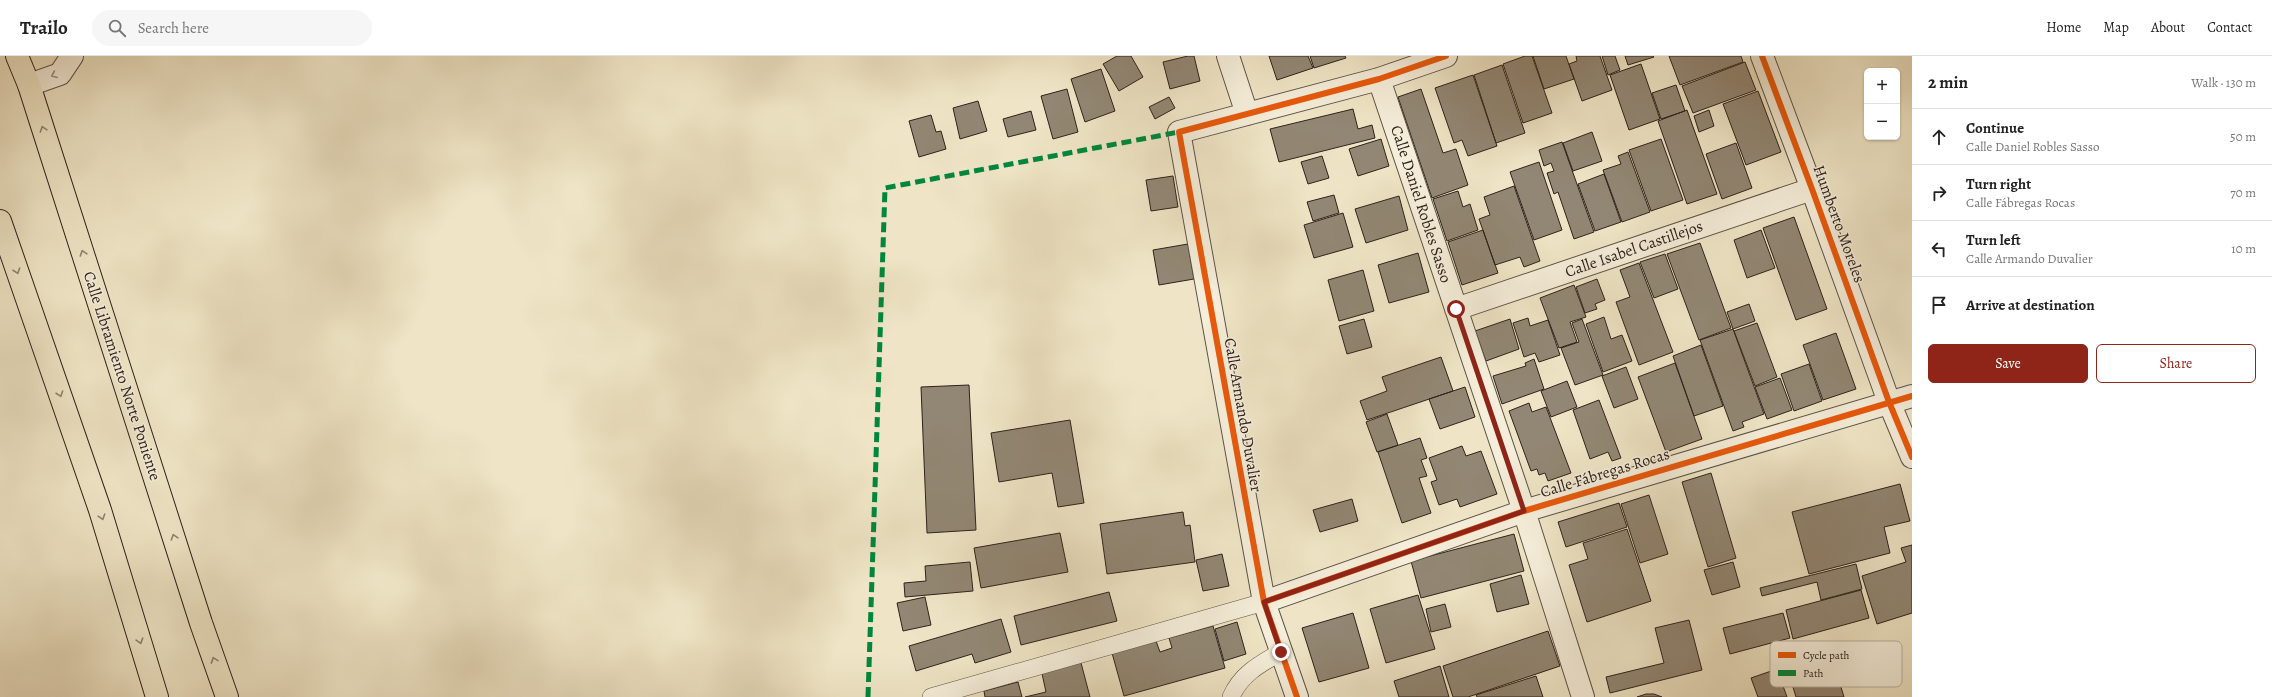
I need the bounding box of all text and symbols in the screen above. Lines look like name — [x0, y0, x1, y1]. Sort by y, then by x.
search box — [92, 10, 372, 46]
text: Trailo — [20, 15, 68, 41]
icon: search — [106, 17, 128, 39]
text: Search here — [138, 18, 209, 38]
text: Home — [2046, 18, 2081, 37]
text: Map — [2103, 18, 2129, 37]
text: About — [2151, 18, 2185, 37]
text: Contact — [2207, 18, 2252, 37]
map controls — [1864, 68, 1900, 140]
button: + — [1864, 68, 1900, 104]
one-way arrow — [51, 71, 58, 79]
text: 2 min — [1928, 71, 1968, 94]
text: Walk · 130 m — [2191, 74, 2256, 91]
button: − — [1864, 104, 1900, 140]
text: Continue — [1966, 118, 2024, 138]
street label: Calle Daniel Robles Sasso — [1385, 122, 1457, 286]
one-way arrow — [40, 126, 48, 133]
icon: ahead — [1928, 126, 1950, 148]
text: 50 m — [2230, 128, 2256, 145]
text: Calle Daniel Robles Sasso — [1966, 138, 2100, 155]
street label: Humberto Moreles — [1808, 162, 1870, 286]
text: Turn right — [1966, 174, 2031, 194]
icon: right — [1928, 182, 1950, 204]
text: 70 m — [2230, 184, 2256, 201]
text: Calle Fábregas Rocas — [1966, 194, 2075, 211]
street label: Calle Isabel Castillejos — [1562, 215, 1706, 283]
text: Turn left — [1966, 230, 2021, 250]
icon: left — [1928, 238, 1950, 260]
text: 10 m — [2231, 240, 2256, 257]
one-way arrow — [79, 250, 88, 257]
text: Calle Armando Duvalier — [1966, 250, 2093, 267]
one-way arrow — [13, 267, 21, 274]
street label: Calle Libramiento Norte Poniente — [78, 269, 166, 483]
icon: arrive — [1928, 294, 1950, 316]
text: Arrive at destination — [1966, 295, 2095, 315]
route start — [1447, 300, 1465, 318]
street label: Calle Armando Duvalier — [1219, 336, 1267, 494]
button: Save — [1928, 344, 2088, 383]
button: Share — [2096, 344, 2256, 383]
one-way arrow — [55, 390, 63, 397]
street label: Calle Fábregas Rocas — [1538, 443, 1672, 503]
one-way arrow — [97, 513, 106, 520]
one-way arrow — [170, 533, 178, 540]
one-way arrow — [135, 637, 144, 644]
legend — [1770, 641, 1902, 687]
route end — [1272, 643, 1290, 661]
text: Cycle path — [1803, 648, 1850, 663]
one-way arrow — [211, 657, 219, 664]
text: Path — [1803, 666, 1824, 681]

